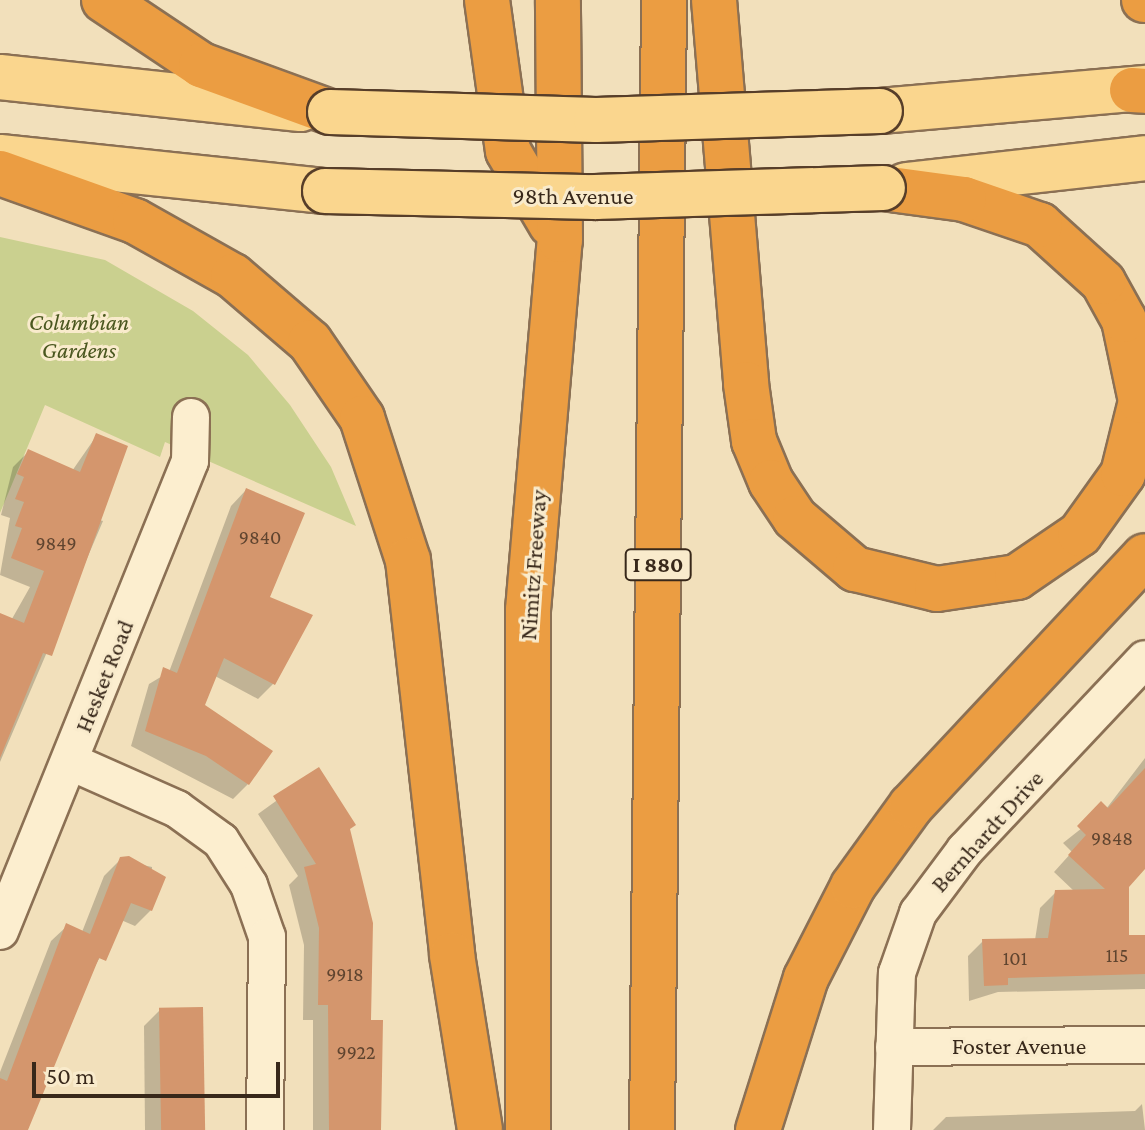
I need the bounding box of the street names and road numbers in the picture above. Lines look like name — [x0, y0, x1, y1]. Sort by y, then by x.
street label: 98th Avenue — [512, 182, 634, 210]
street label: Nimitz Freeway — [513, 489, 553, 641]
road number: I 880 — [624, 547, 692, 583]
street label: Hesket Road — [68, 616, 140, 736]
street label: Bernhardt Drive — [925, 764, 1049, 898]
street label: Foster Avenue — [952, 1032, 1086, 1060]

